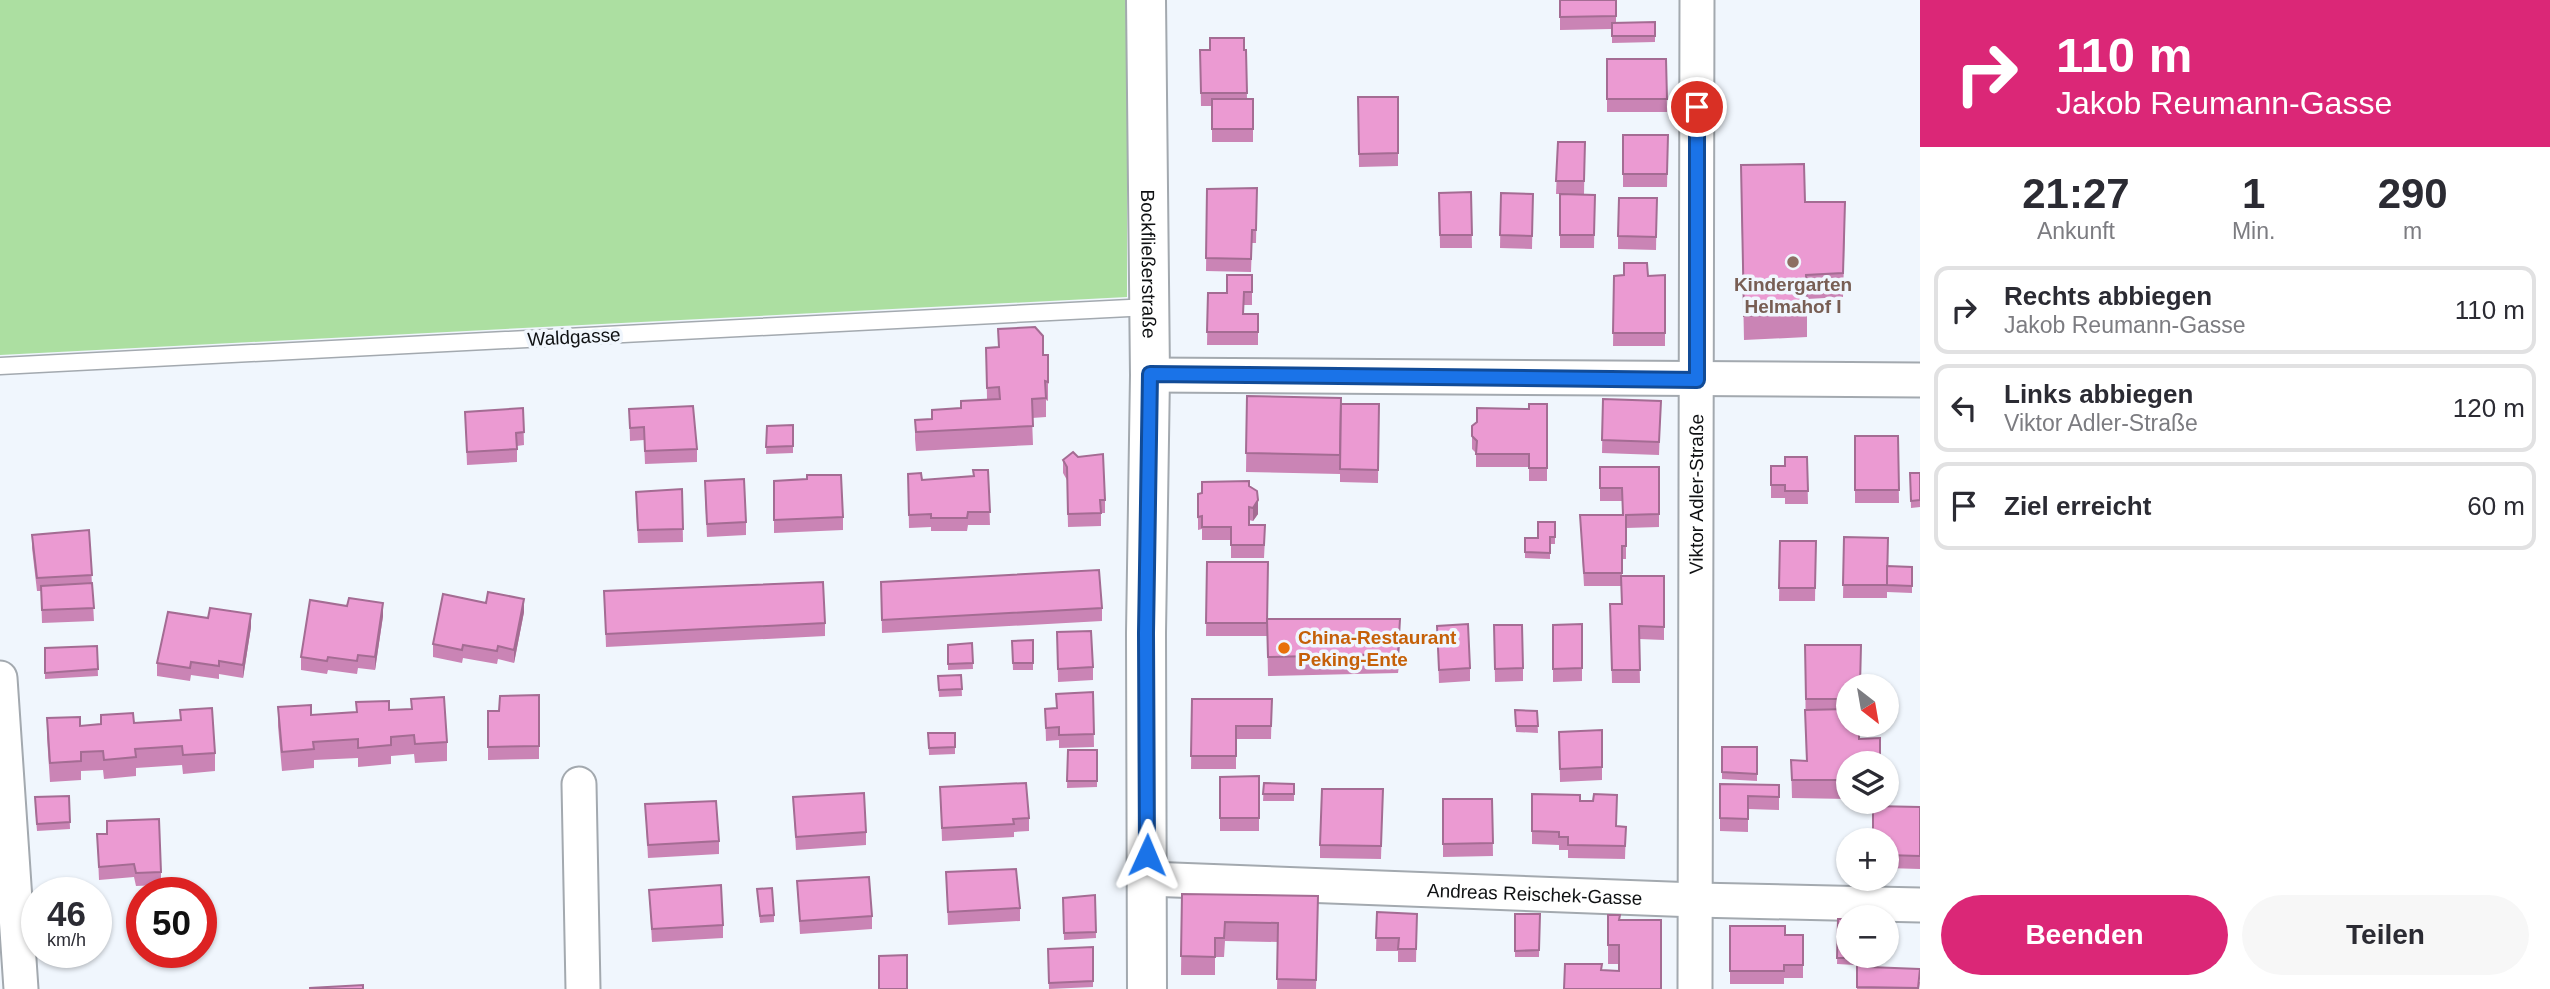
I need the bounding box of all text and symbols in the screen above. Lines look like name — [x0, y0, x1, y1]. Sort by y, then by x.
icon: right — [1941, 28, 2032, 119]
text: 110 m — [2056, 28, 2192, 82]
pin — [1667, 77, 1727, 137]
text: Jakob Reumann-Gasse — [2056, 85, 2392, 121]
icon: arrive — [1678, 88, 1716, 126]
text: 21:27 — [2022, 170, 2130, 217]
text: 1 — [2242, 170, 2265, 217]
text: 290 — [2378, 170, 2448, 217]
street label: Bockfließerstraße — [1138, 189, 1160, 339]
text: Ankunft — [2037, 218, 2115, 244]
text: Min. — [2232, 218, 2275, 244]
text: m — [2403, 218, 2422, 244]
marker: Kindergarten Helmahof I — [1785, 254, 1801, 270]
place label: Kindergarten Helmahof I — [1734, 274, 1852, 317]
text: Rechts abbiegen — [2004, 281, 2212, 311]
icon: right — [1945, 291, 1983, 329]
text: 110 m — [2455, 295, 2525, 325]
text: Jakob Reumann-Gasse — [2004, 312, 2246, 338]
street label: Waldgasse — [527, 324, 621, 350]
text: Links abbiegen — [2004, 379, 2193, 409]
icon: left — [1945, 389, 1983, 427]
text: 120 m — [2453, 393, 2525, 423]
text: Viktor Adler-Straße — [2004, 410, 2198, 436]
street label: Viktor Adler-Straße — [1685, 414, 1707, 574]
icon: arrive — [1945, 487, 1983, 525]
text: Ziel erreicht — [2004, 491, 2151, 521]
text: 60 m — [2467, 491, 2525, 521]
place label: China-Restaurant Peking-Ente — [1298, 627, 1457, 670]
marker: China-Restaurant Peking-Ente — [1276, 640, 1292, 656]
north arrow — [1836, 674, 1899, 737]
map controls — [1836, 674, 1899, 968]
button: layers — [1836, 751, 1899, 814]
position arrow — [1110, 818, 1184, 892]
button: + — [1836, 828, 1899, 891]
speed limit sign: 50 — [126, 877, 217, 968]
street label: Andreas Reischek-Gasse — [1427, 879, 1643, 908]
text: 46 — [47, 894, 86, 933]
button: Beenden — [1941, 895, 2228, 975]
button: Teilen — [2242, 895, 2529, 975]
button: − — [1836, 905, 1899, 968]
text: km/h — [47, 930, 86, 950]

